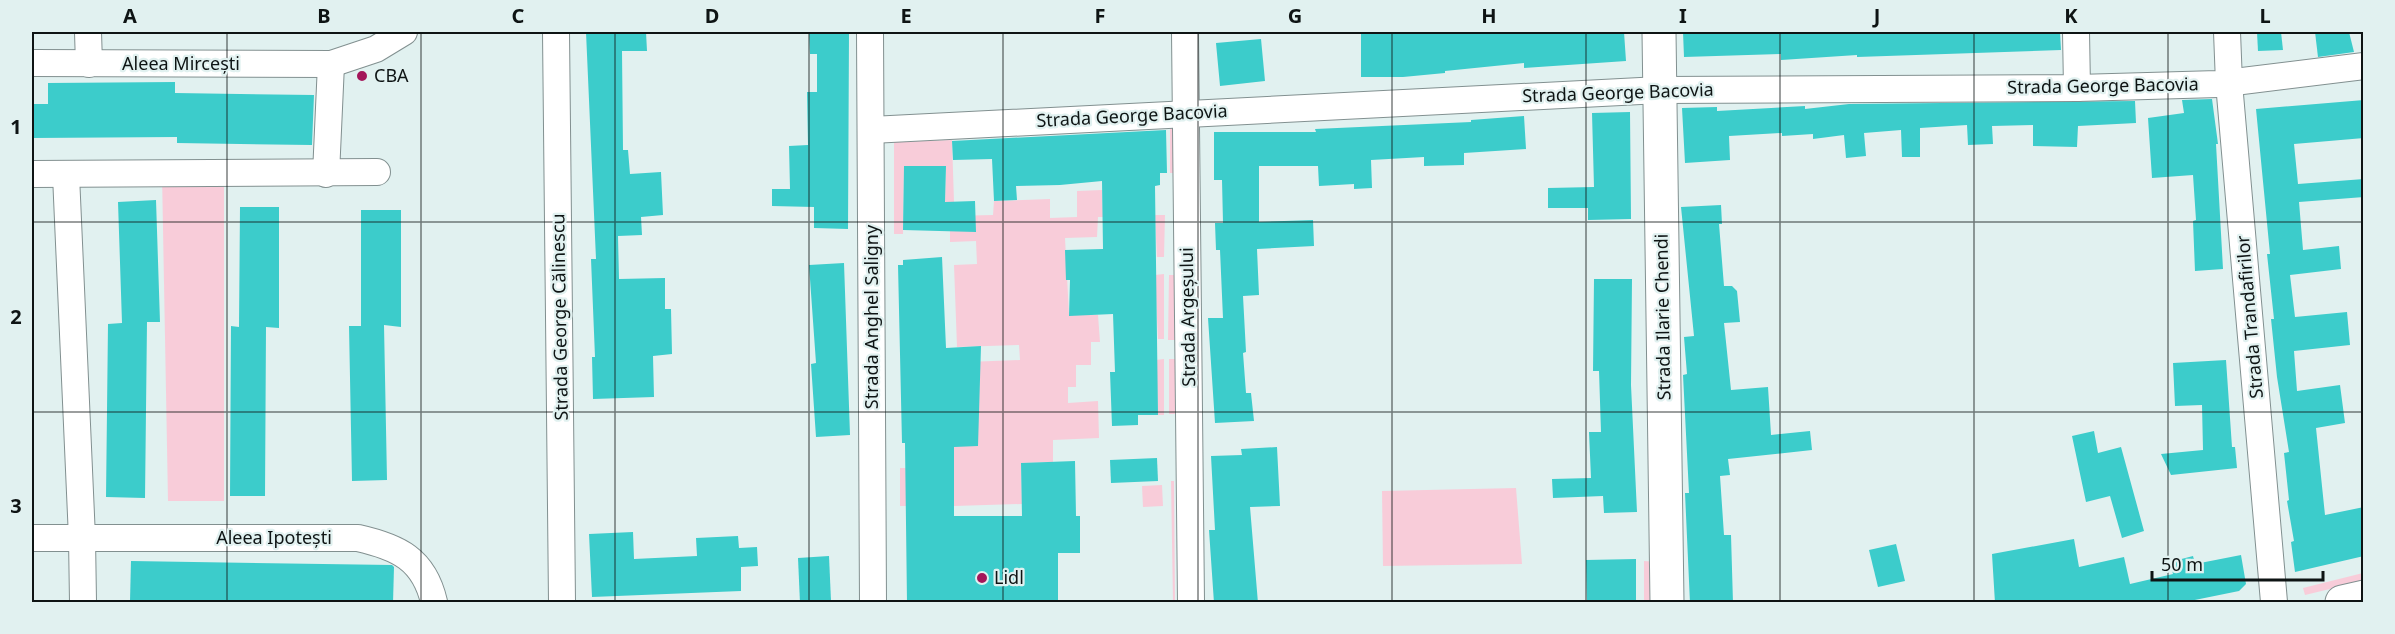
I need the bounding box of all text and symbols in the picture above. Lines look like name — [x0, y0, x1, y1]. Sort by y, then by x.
text: A — [123, 2, 137, 29]
text: B — [317, 2, 331, 29]
text: C — [512, 2, 525, 29]
text: D — [705, 2, 719, 29]
text: E — [900, 2, 912, 29]
text: F — [1095, 2, 1105, 29]
text: G — [1288, 2, 1302, 29]
text: H — [1481, 2, 1497, 29]
text: I — [1679, 2, 1687, 29]
text: J — [1872, 2, 1880, 29]
text: K — [2064, 2, 2078, 29]
text: L — [2259, 2, 2271, 29]
street label: Aleea Mircești — [122, 51, 240, 75]
place label: CBA — [374, 63, 409, 87]
marker: CBA — [355, 69, 369, 83]
street label: Strada George Bacovia — [2007, 71, 2199, 99]
street label: Strada George Bacovia — [1522, 77, 1714, 107]
street label: Strada George Bacovia — [1036, 98, 1228, 132]
text: 1 — [10, 113, 22, 140]
street label: Strada George Călinescu — [545, 213, 573, 421]
street label: Strada Anghel Saligny — [859, 224, 883, 409]
street label: Strada Ilarie Chendi — [1649, 233, 1675, 401]
street label: Strada Trandafirilor — [2230, 234, 2268, 400]
street label: Strada Argeșului — [1174, 247, 1200, 387]
text: 2 — [10, 303, 22, 330]
text: 3 — [10, 492, 22, 519]
street label: Aleea Ipotești — [216, 525, 332, 549]
scale bar — [2152, 544, 2323, 582]
text: 50 m — [2161, 552, 2203, 576]
place label: Lidl — [994, 565, 1024, 589]
marker: Lidl — [975, 571, 989, 585]

